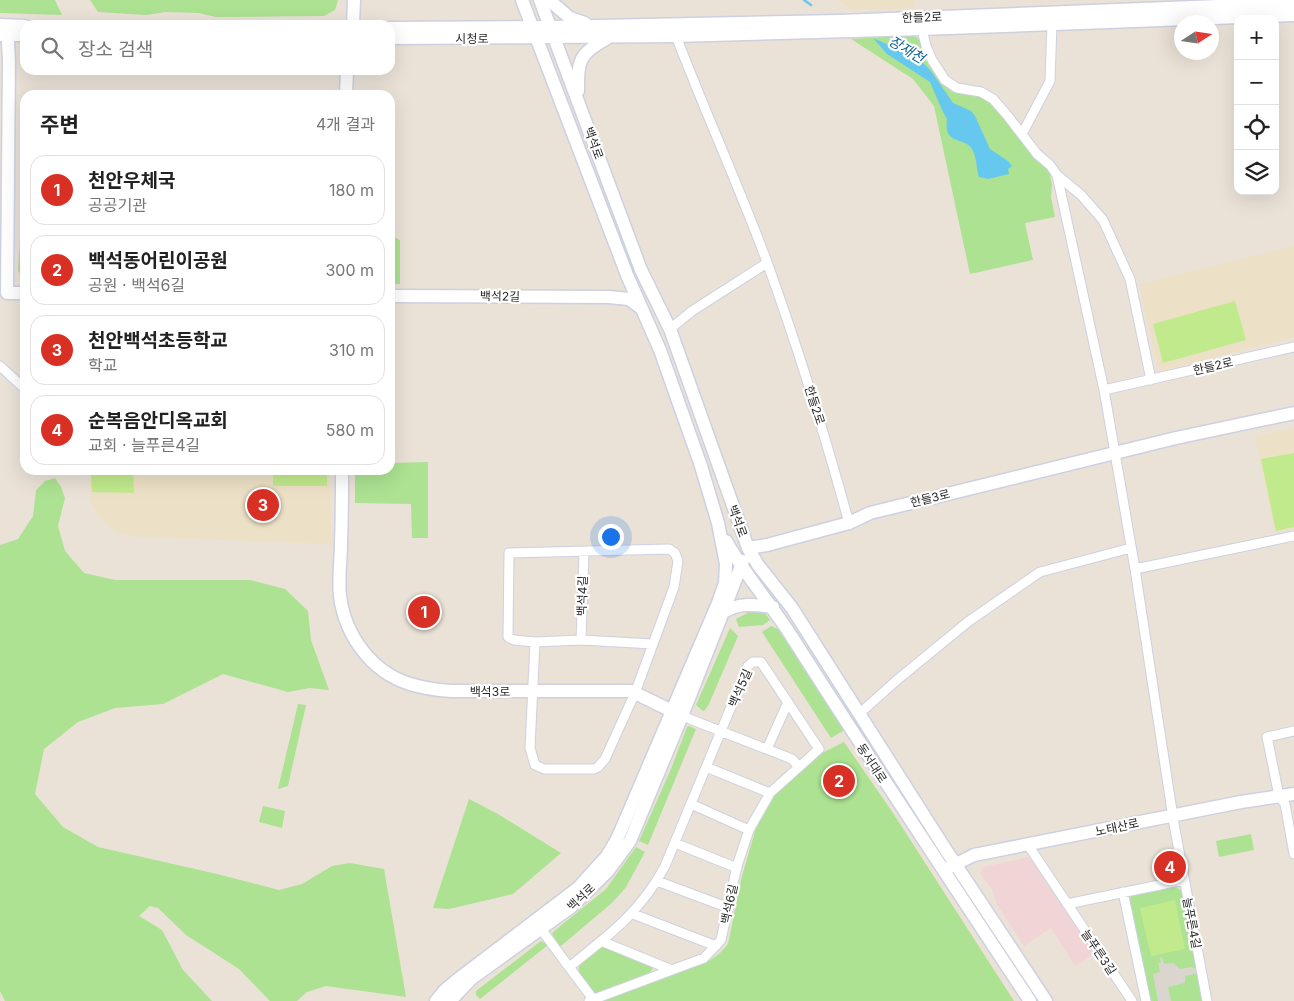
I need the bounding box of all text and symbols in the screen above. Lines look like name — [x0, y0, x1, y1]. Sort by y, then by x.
street label: 한들2로 — [902, 9, 942, 25]
north arrow — [1174, 15, 1219, 60]
map controls — [1234, 15, 1279, 195]
button: + — [1234, 15, 1279, 60]
search box — [20, 20, 395, 75]
street label: 시청로 — [455, 31, 489, 46]
water label: 장재천 — [886, 32, 929, 67]
icon: search — [38, 34, 66, 62]
text: 장소 검색 — [78, 38, 153, 61]
button: − — [1234, 60, 1279, 105]
button: locate — [1234, 105, 1279, 150]
text: 주변 — [40, 112, 79, 137]
text: 4개 결과 — [316, 114, 375, 134]
street label: 백석로 — [581, 125, 607, 161]
button: layers — [1234, 150, 1279, 195]
text: 천안우체국 — [88, 169, 175, 192]
text: 1 — [54, 180, 60, 200]
text: 180 m — [329, 180, 374, 200]
text: 공공기관 — [88, 195, 147, 215]
text: 백석동어린이공원 — [88, 249, 228, 272]
text: 2 — [52, 260, 62, 280]
text: 300 m — [325, 260, 374, 280]
text: 공원 · 백석6길 — [88, 275, 185, 295]
street label: 백석2길 — [480, 288, 520, 304]
text: 천안백석초등학교 — [88, 329, 228, 352]
text: 3 — [52, 340, 62, 360]
text: 310 m — [329, 340, 374, 360]
street label: 한들2로 — [1192, 354, 1234, 378]
text: 학교 — [88, 355, 117, 375]
street label: 한들2로 — [802, 383, 828, 427]
text: 순복음안디옥교회 — [88, 409, 228, 432]
text: 4 — [52, 420, 62, 440]
text: 580 m — [326, 420, 374, 440]
text: 교회 · 늘푸른4길 — [88, 435, 200, 455]
pin: 3 — [247, 486, 279, 524]
street label: 한들3로 — [909, 486, 951, 510]
street label: 백석로 — [725, 503, 751, 539]
your location — [598, 524, 624, 550]
street label: 백석4길 — [574, 575, 590, 617]
pin: 1 — [408, 593, 440, 631]
street label: 백석5길 — [725, 666, 755, 710]
street label: 백석3로 — [470, 684, 510, 699]
street label: 동서대로 — [854, 740, 890, 786]
pin: 2 — [823, 762, 855, 800]
street label: 노태산로 — [1094, 815, 1140, 839]
pin: 4 — [1154, 848, 1186, 886]
street label: 백석로 — [564, 880, 598, 914]
street label: 백석6길 — [717, 883, 741, 925]
street label: 늘푸른4길 — [1180, 896, 1204, 950]
street label: 늘푸른3길 — [1078, 926, 1120, 978]

